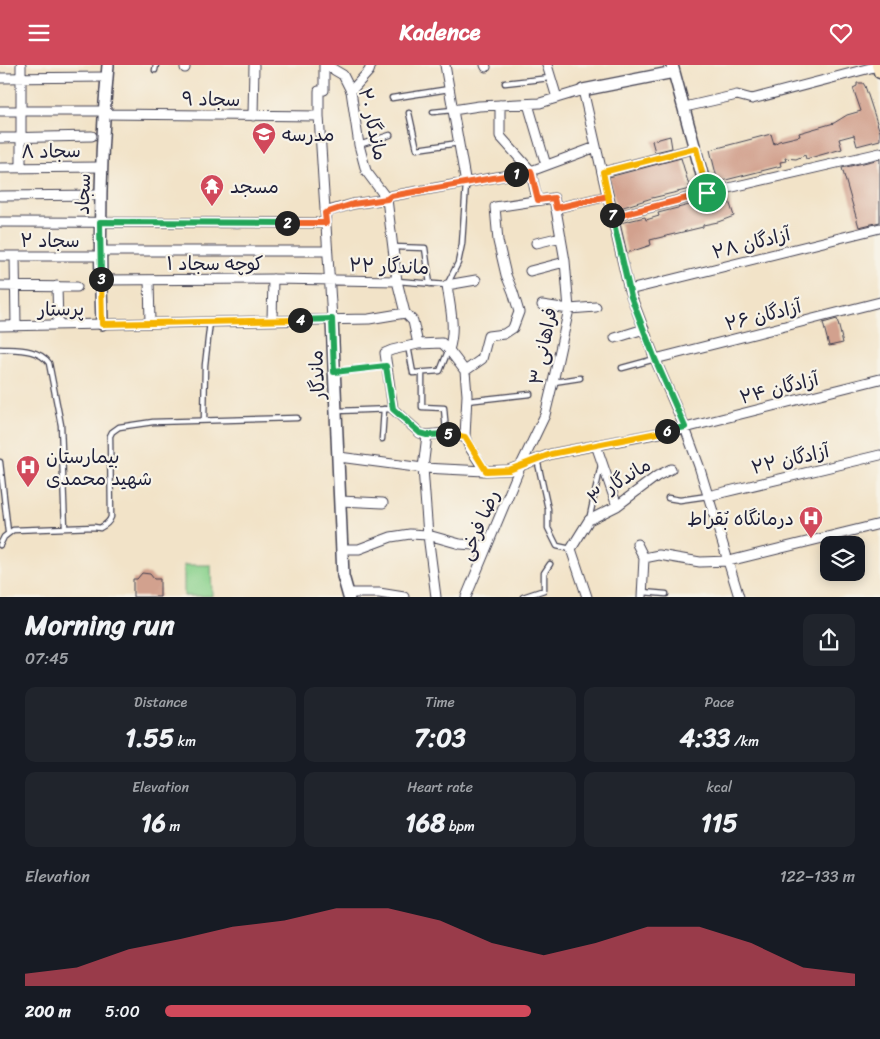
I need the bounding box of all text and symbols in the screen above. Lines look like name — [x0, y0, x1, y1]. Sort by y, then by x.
text: Kadence — [400, 13, 480, 52]
icon: menu — [25, 19, 53, 47]
icon: heart — [827, 19, 855, 47]
street label: سجاد ۹ — [181, 82, 241, 116]
street label: ماندگار ۲۰ — [349, 84, 397, 164]
place label: مدرسه — [282, 118, 335, 151]
school or university icon: مدرسه — [251, 121, 277, 155]
street label: سجاد ۸ — [21, 134, 81, 168]
pin: 1 — [504, 161, 528, 187]
text: 1 — [513, 162, 520, 187]
place label: مسجد — [230, 170, 279, 203]
pin — [686, 172, 728, 214]
street label: سجاد — [66, 173, 100, 215]
temple icon: مسجد — [199, 173, 225, 207]
icon: arrive — [693, 179, 721, 207]
pin: 7 — [600, 203, 624, 227]
text: 7 — [609, 203, 617, 228]
pin: 2 — [274, 211, 300, 235]
text: 2 — [283, 211, 292, 236]
street label: آزادگان ۲۸ — [708, 217, 795, 269]
street label: سجاد ۲ — [20, 224, 80, 257]
street label: کوچه سجاد ۱ — [166, 247, 264, 280]
street label: ماندگار ۲۲ — [348, 248, 430, 284]
pin: 3 — [88, 267, 114, 291]
text: 3 — [98, 267, 105, 292]
street label: آزادگان ۲۶ — [721, 289, 806, 340]
street label: پرستار — [36, 292, 84, 326]
street label: فراهانی ۳ — [519, 304, 567, 388]
pin: 4 — [288, 307, 312, 333]
text: 4 — [296, 308, 305, 333]
street label: ماندگار — [299, 349, 335, 402]
street label: آزادگان ۲۴ — [736, 362, 823, 414]
pin: 6 — [654, 419, 680, 443]
text: 6 — [664, 419, 671, 444]
pin: 5 — [436, 421, 460, 447]
text: 5 — [444, 422, 453, 447]
street label: آزادگان ۲۲ — [748, 434, 834, 484]
place label: بیمارستان شهید محمدی — [46, 440, 152, 495]
street label: ماندگار ۳ — [581, 448, 657, 514]
hospital icon: بیمارستان شهید محمدی — [15, 454, 41, 488]
street label: رضا فرخی — [449, 484, 509, 566]
place label: درمانگاه بُقراط — [687, 502, 794, 535]
hospital icon: درمانگاه بُقراط — [798, 505, 824, 539]
map controls — [820, 536, 865, 581]
button: layers — [820, 536, 865, 581]
text: Morning run — [25, 600, 175, 649]
button: share — [803, 614, 855, 666]
text: 07:45 — [25, 644, 69, 673]
text: Distance — [134, 690, 187, 715]
text: Time — [425, 690, 455, 715]
text: Pace — [704, 690, 734, 715]
text: 1.55 — [125, 715, 174, 760]
text: 7:03 — [414, 715, 466, 760]
text: 4:33 — [680, 715, 730, 760]
text: km — [174, 729, 196, 754]
text: /km — [730, 729, 759, 754]
text: Elevation — [132, 775, 189, 800]
text: Heart rate — [407, 775, 473, 800]
text: kcal — [707, 775, 732, 800]
text: 16 — [141, 800, 166, 845]
text: 168 — [405, 800, 445, 845]
text: 115 — [701, 800, 738, 845]
text: m — [166, 814, 180, 839]
text: bpm — [445, 814, 475, 839]
text: Elevation — [25, 862, 90, 891]
text: 122–133 m — [780, 862, 855, 891]
text: 200 m — [25, 997, 71, 1026]
text: 5:00 — [105, 997, 140, 1026]

